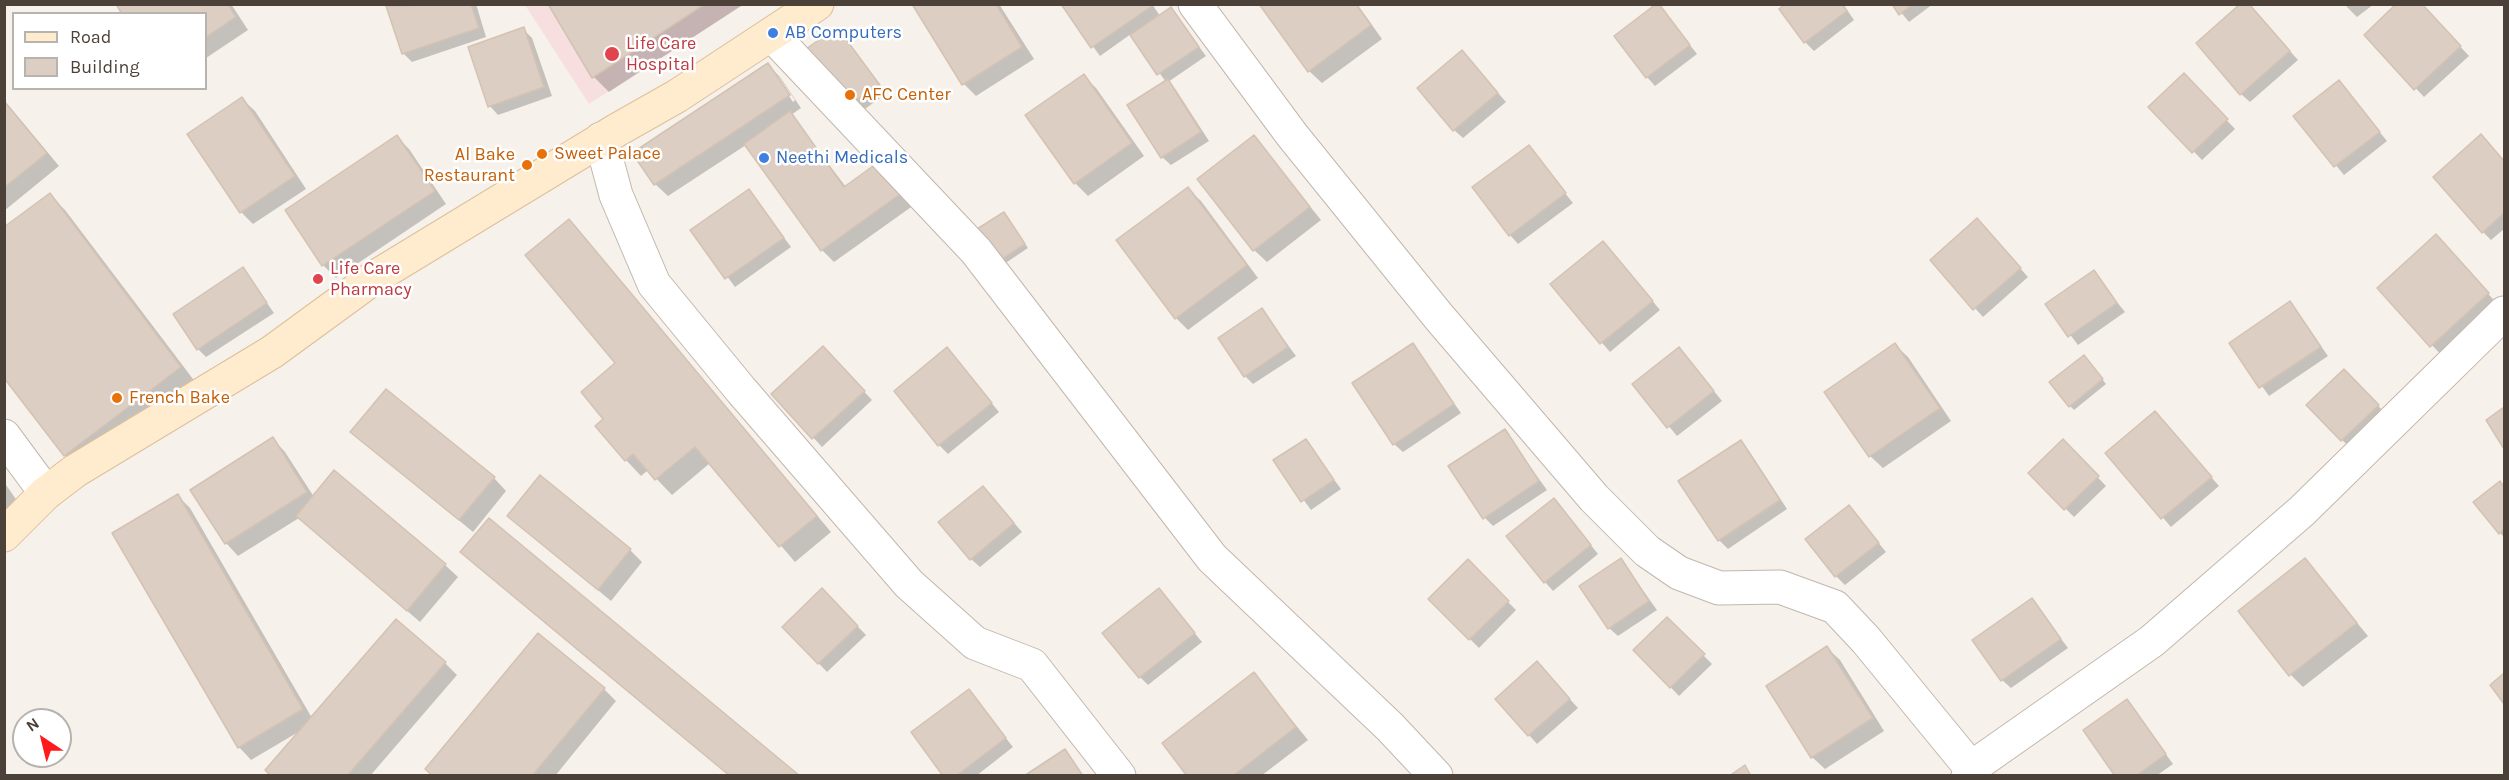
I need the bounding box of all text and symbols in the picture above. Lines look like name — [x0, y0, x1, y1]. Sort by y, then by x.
legend — [12, 12, 207, 90]
place label: AB Computers — [785, 22, 902, 44]
text: Road — [70, 26, 111, 48]
marker: AB Computers — [766, 26, 780, 40]
place label: Life Care Hospital — [626, 33, 696, 76]
marker: Life Care Hospital — [603, 45, 621, 63]
text: Building — [70, 56, 140, 78]
place label: AFC Center — [862, 84, 951, 106]
marker: AFC Center — [843, 88, 857, 102]
place label: Sweet Palace — [554, 143, 661, 165]
place label: Al Bake Restaurant — [424, 144, 515, 186]
marker: Sweet Palace — [535, 147, 549, 161]
place label: Neethi Medicals — [776, 147, 908, 169]
marker: Neethi Medicals — [757, 151, 771, 165]
marker: Al Bake Restaurant — [520, 158, 534, 172]
place label: Life Care Pharmacy — [330, 258, 412, 300]
marker: Life Care Pharmacy — [311, 272, 325, 286]
place label: French Bake — [129, 387, 230, 409]
marker: French Bake — [110, 391, 124, 405]
north arrow — [12, 708, 72, 768]
text: N — [22, 713, 43, 736]

